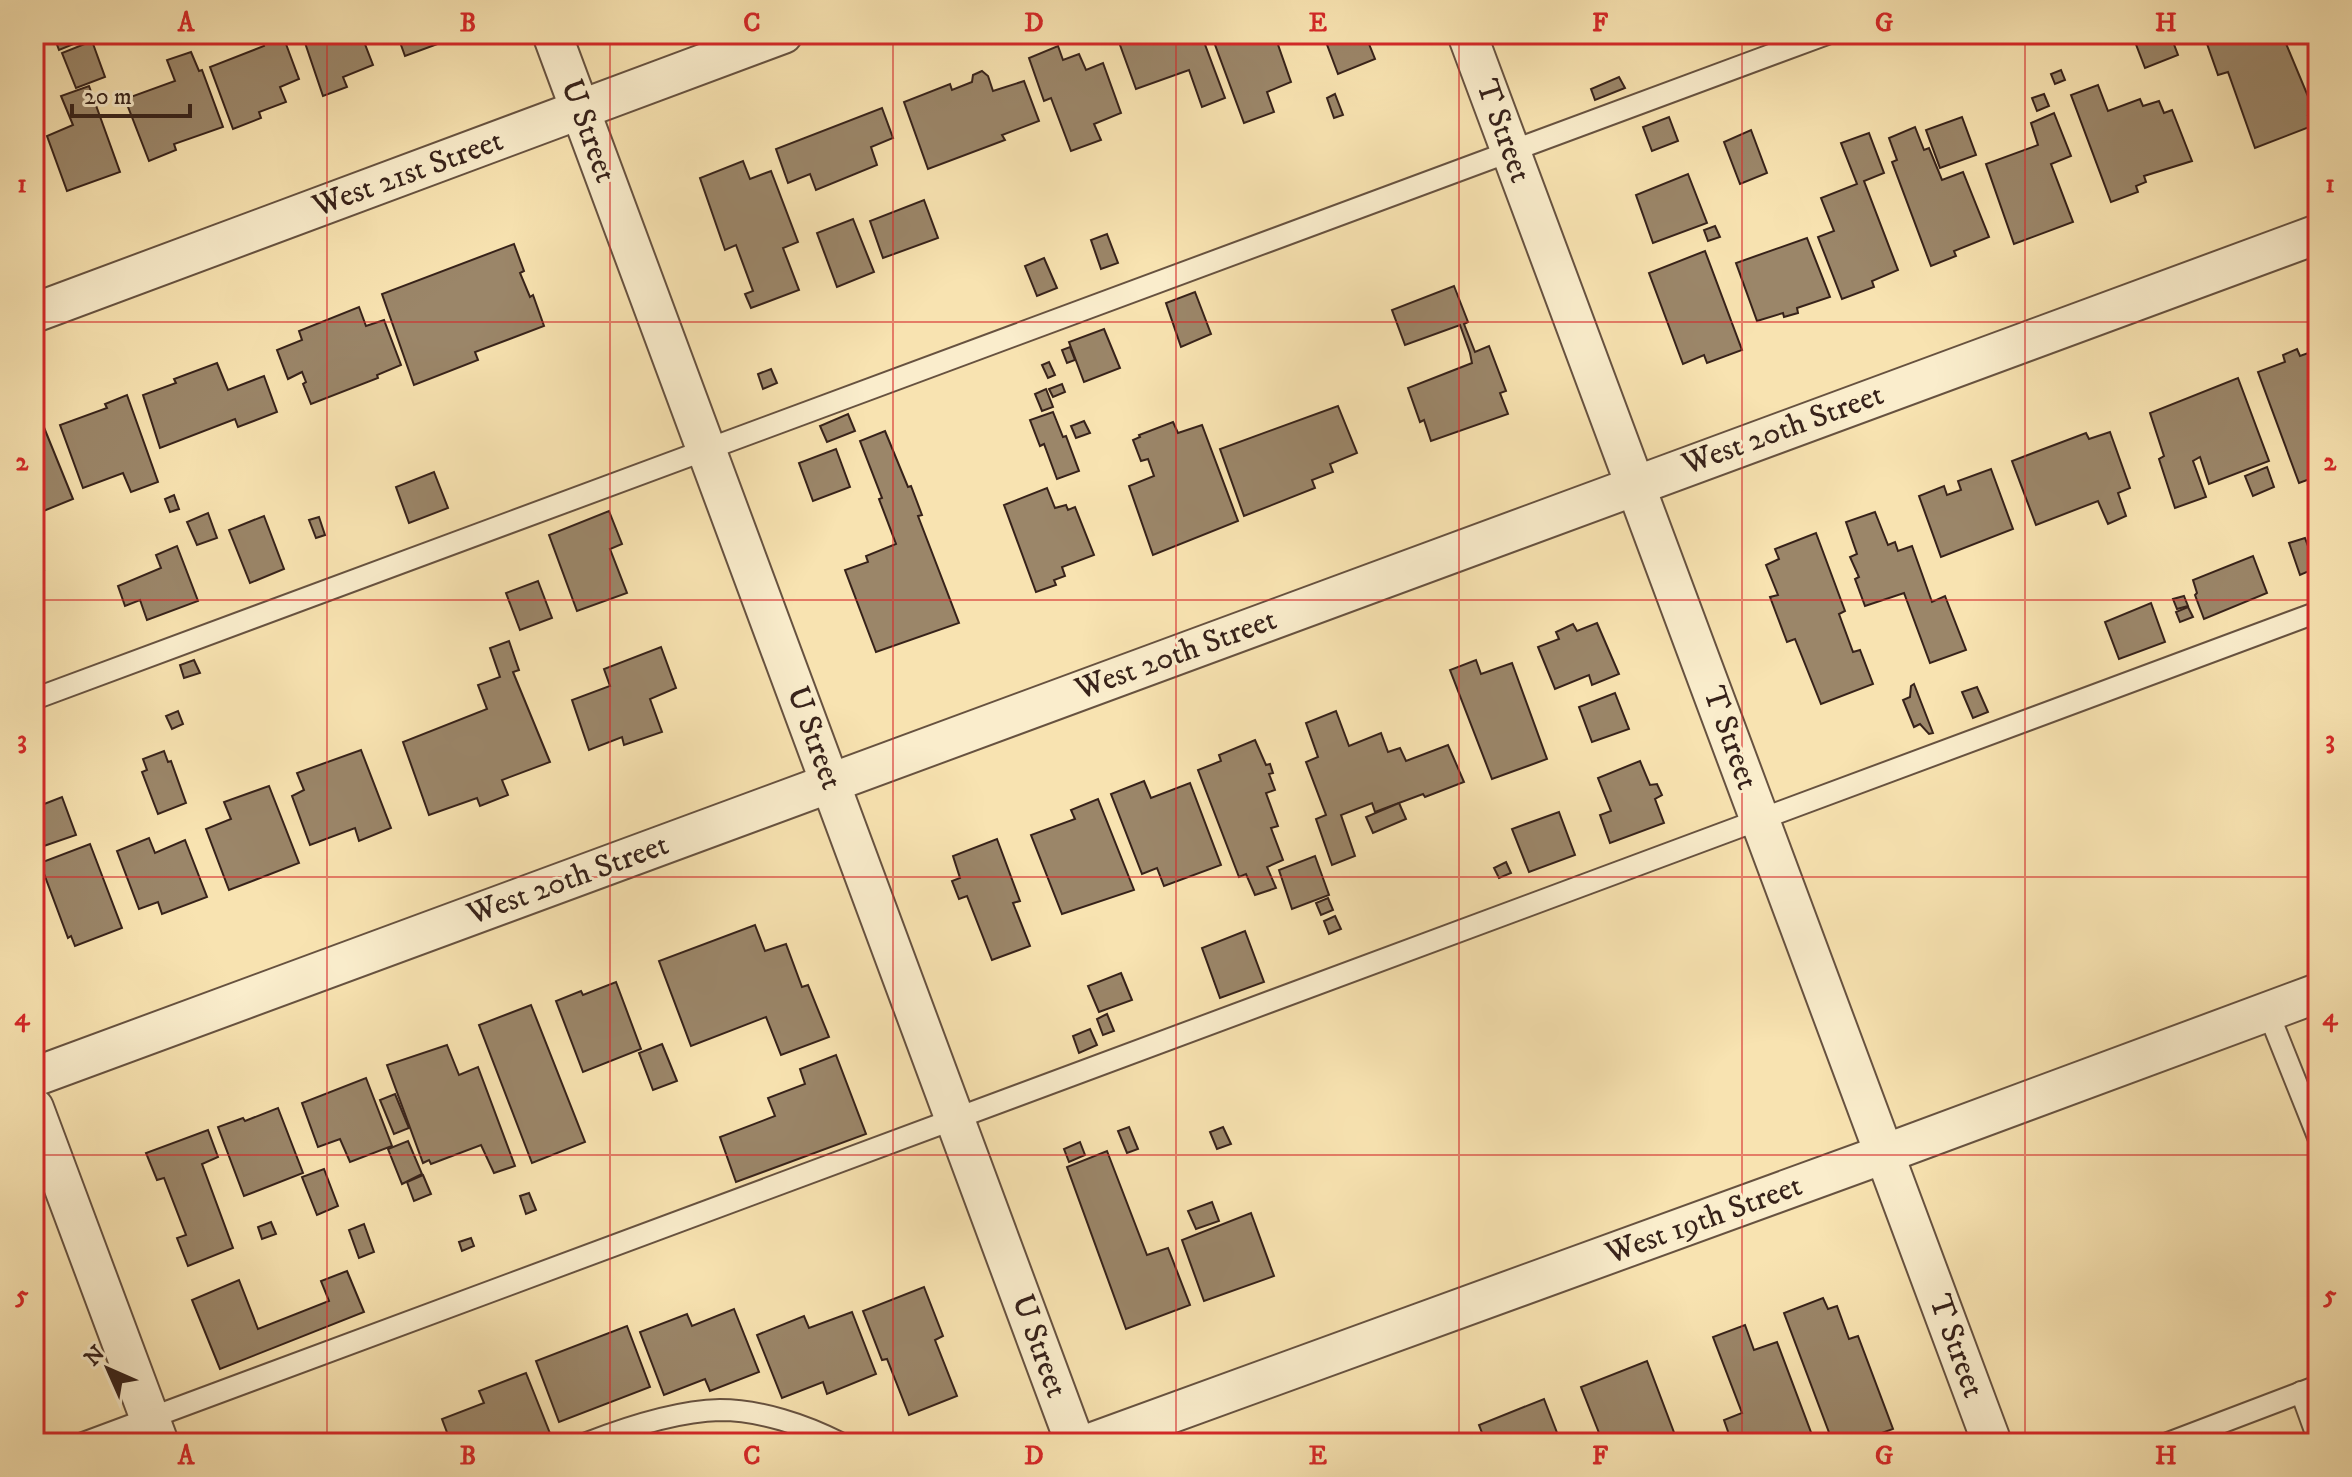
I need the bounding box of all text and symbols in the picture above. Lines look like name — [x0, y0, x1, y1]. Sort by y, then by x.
text: A — [177, 7, 196, 40]
text: B — [460, 7, 476, 40]
text: C — [743, 7, 761, 40]
text: D — [1024, 7, 1044, 40]
text: E — [1309, 7, 1327, 40]
text: F — [1592, 7, 1609, 40]
text: G — [1875, 7, 1893, 40]
text: H — [2155, 7, 2177, 40]
scale bar — [72, 68, 190, 118]
street label: U Street — [551, 74, 625, 188]
street label: T Street — [1466, 74, 1540, 188]
text: 20 m — [84, 82, 132, 112]
street label: West 21st Street — [306, 121, 509, 227]
text: 1 — [17, 168, 27, 201]
text: 1 — [2325, 168, 2335, 201]
street label: West 20th Street — [1676, 375, 1889, 485]
text: 2 — [16, 446, 30, 479]
text: 2 — [2324, 446, 2338, 479]
street label: West 20th Street — [1069, 600, 1282, 710]
street label: U Street — [777, 681, 851, 795]
street label: T Street — [1693, 681, 1767, 795]
text: 3 — [17, 724, 27, 757]
text: 3 — [2325, 724, 2335, 757]
street label: West 20th Street — [461, 825, 674, 935]
text: 4 — [15, 1001, 31, 1034]
text: 4 — [2323, 1001, 2339, 1034]
street label: West 19th Street — [1599, 1166, 1808, 1274]
text: 5 — [15, 1279, 29, 1312]
text: 5 — [2323, 1279, 2337, 1312]
street label: U Street — [1002, 1289, 1076, 1403]
street label: T Street — [1919, 1289, 1993, 1403]
north arrow — [68, 1329, 148, 1409]
text: N — [79, 1340, 111, 1372]
text: A — [177, 1440, 196, 1473]
text: B — [460, 1440, 476, 1473]
text: C — [743, 1440, 761, 1473]
text: D — [1024, 1440, 1044, 1473]
text: E — [1309, 1440, 1327, 1473]
text: F — [1592, 1440, 1609, 1473]
text: G — [1875, 1440, 1893, 1473]
text: H — [2155, 1440, 2177, 1473]

